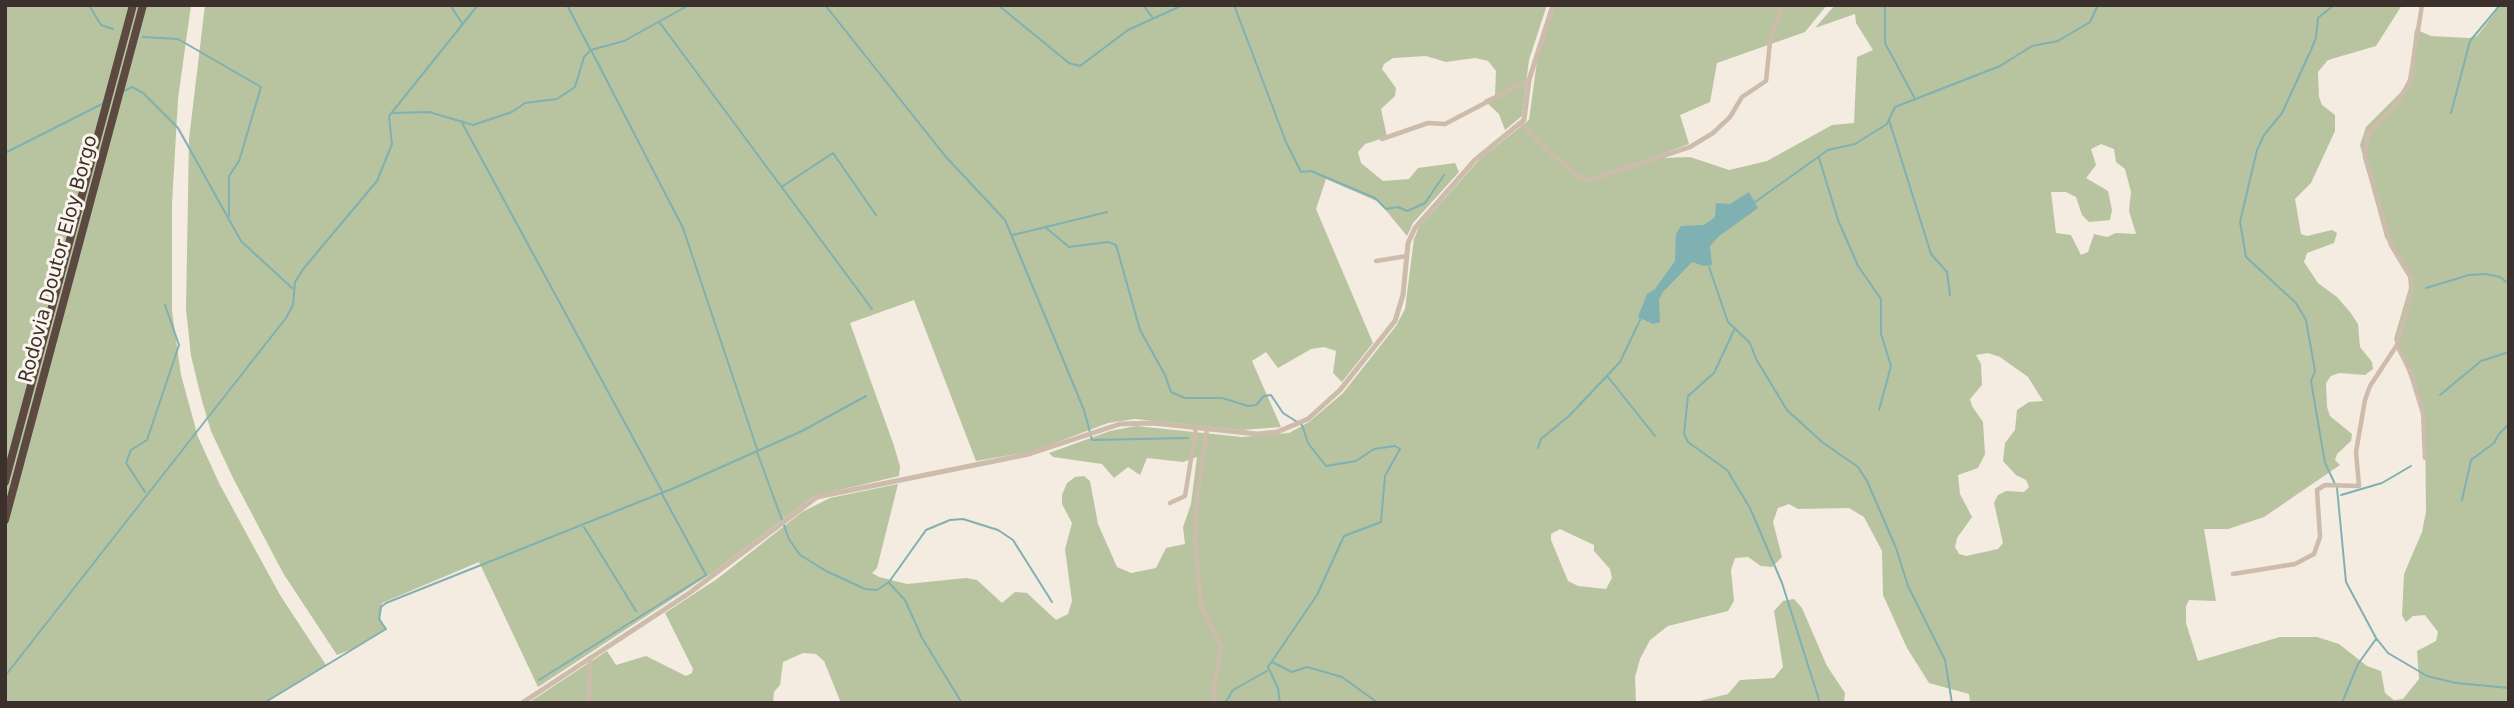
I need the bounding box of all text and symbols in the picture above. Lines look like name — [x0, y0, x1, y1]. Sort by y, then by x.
street label: Rodovia Doutor Eloy Borgo — [15, 133, 103, 385]

